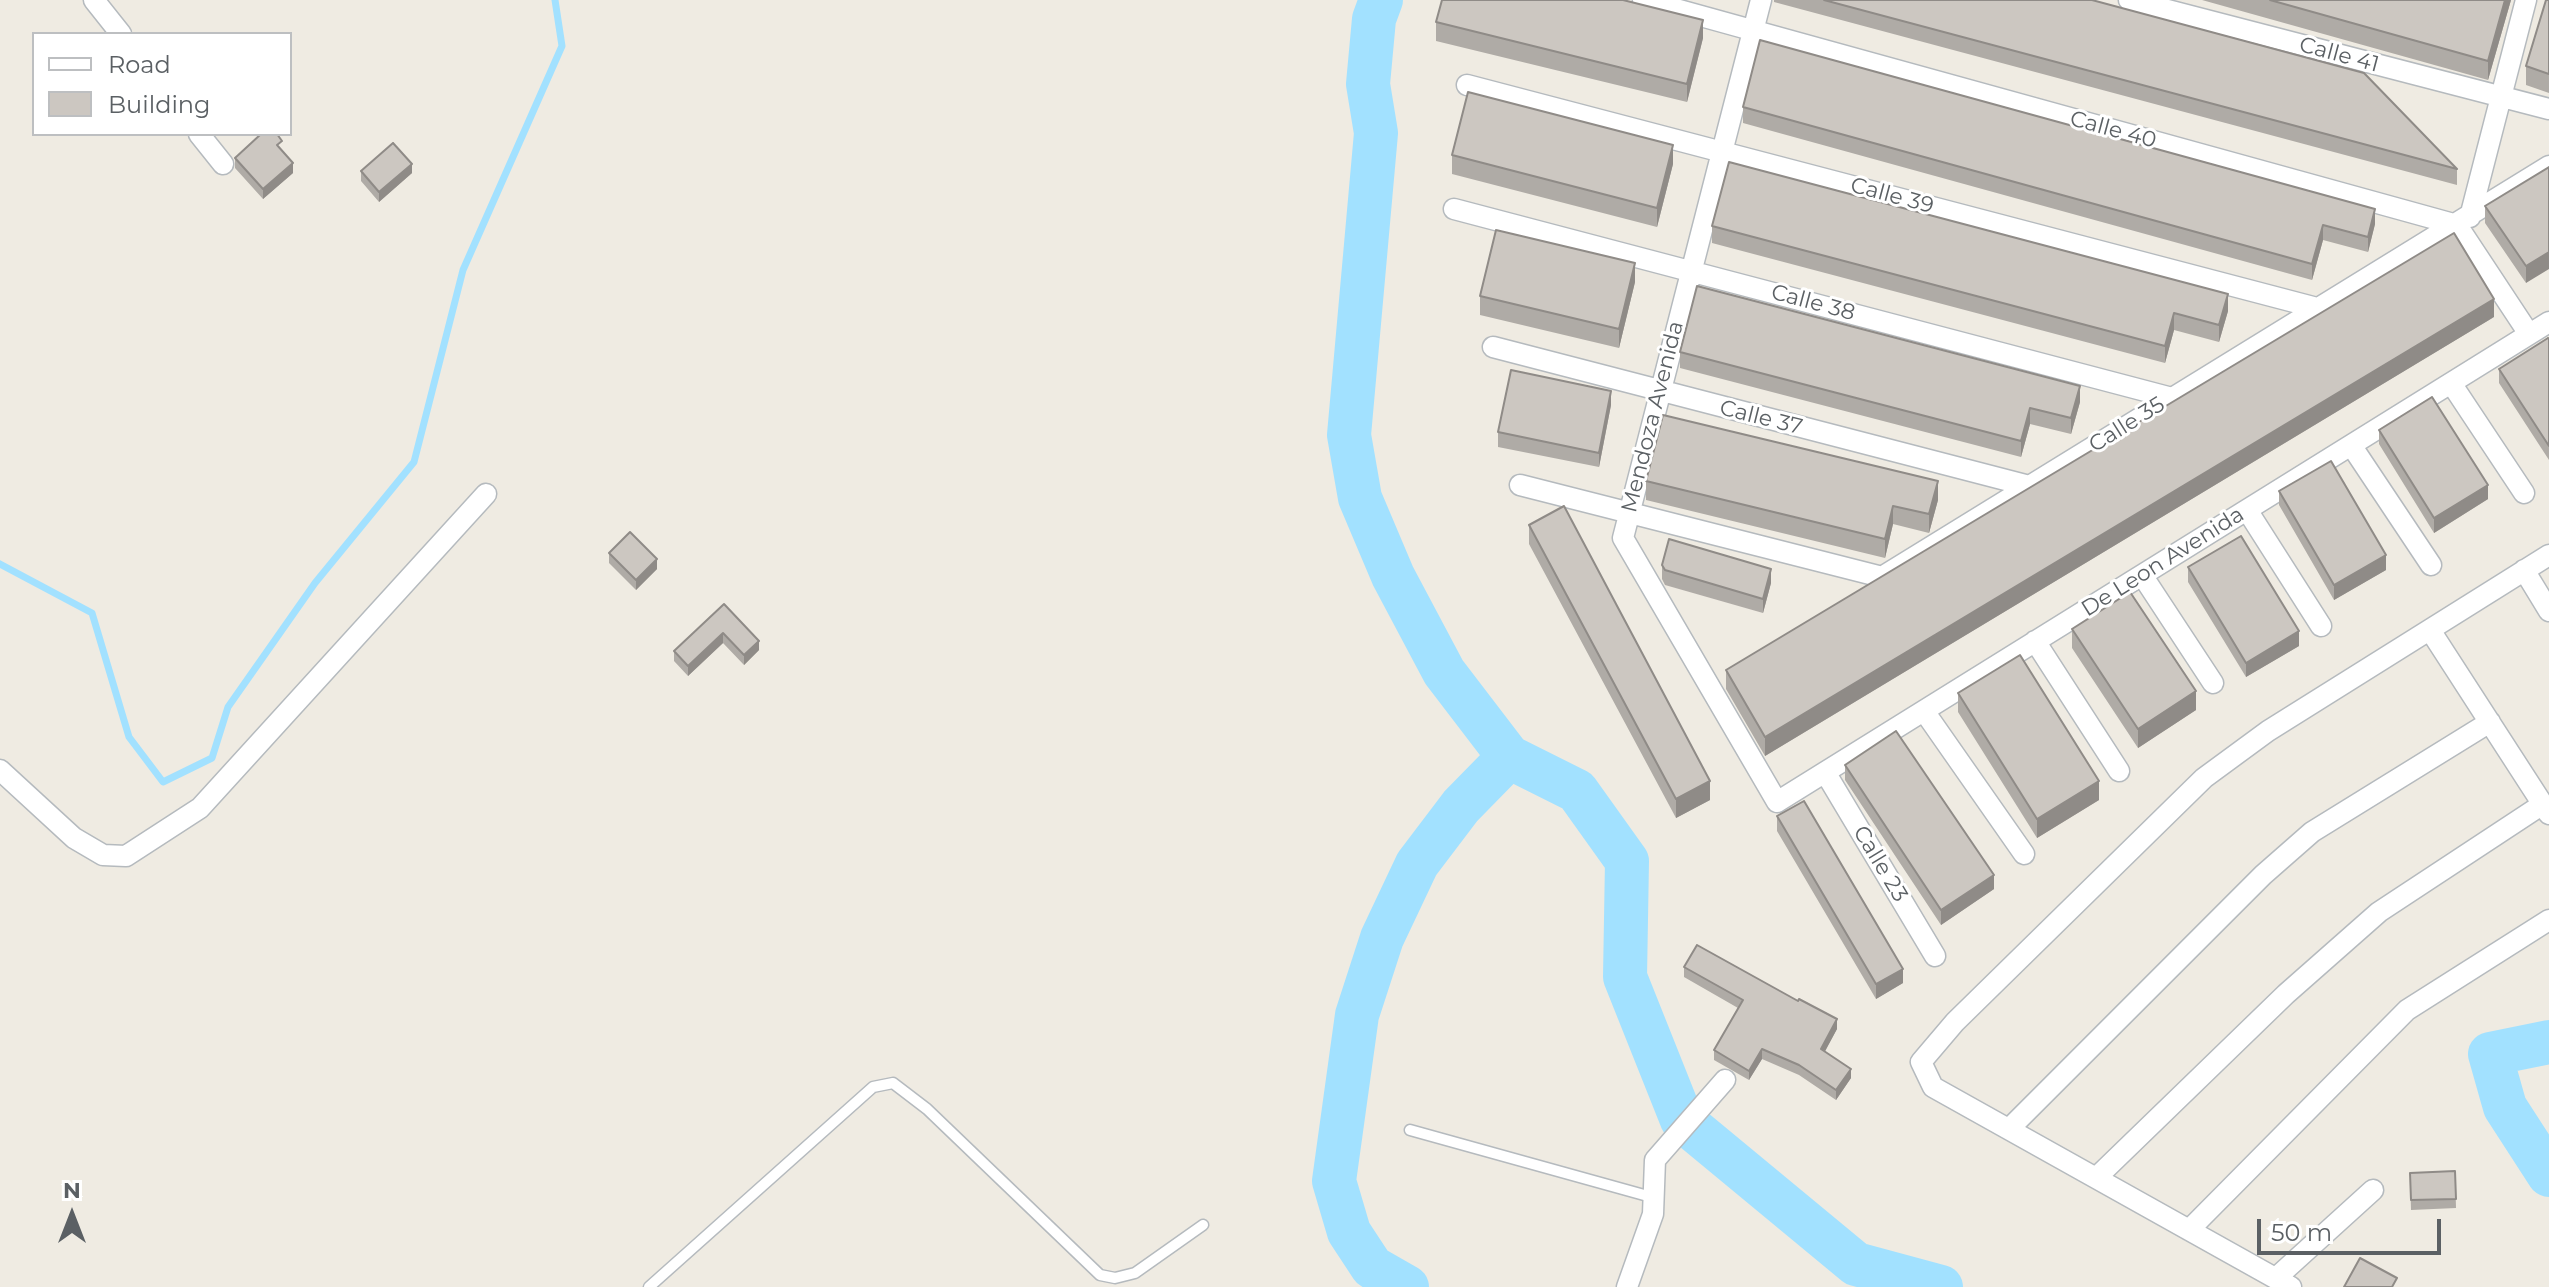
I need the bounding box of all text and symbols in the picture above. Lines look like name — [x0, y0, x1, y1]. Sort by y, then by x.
legend — [32, 32, 292, 136]
street label: Calle 41 — [2296, 32, 2382, 78]
text: Road — [108, 50, 171, 79]
text: Building — [108, 90, 211, 119]
street label: Calle 40 — [2067, 106, 2159, 154]
street label: Calle 39 — [1847, 172, 1937, 220]
street label: Calle 38 — [1768, 279, 1858, 327]
street label: Mendoza Avenida — [1616, 319, 1690, 515]
street label: Calle 35 — [2084, 392, 2170, 458]
street label: Calle 37 — [1717, 395, 1805, 441]
street label: De Leon Avenida — [2077, 501, 2249, 623]
street label: Calle 23 — [1847, 821, 1913, 907]
north arrow — [32, 1175, 112, 1255]
text: N — [63, 1177, 81, 1204]
scale bar — [2261, 1203, 2445, 1253]
text: 50 m — [2271, 1218, 2332, 1247]

